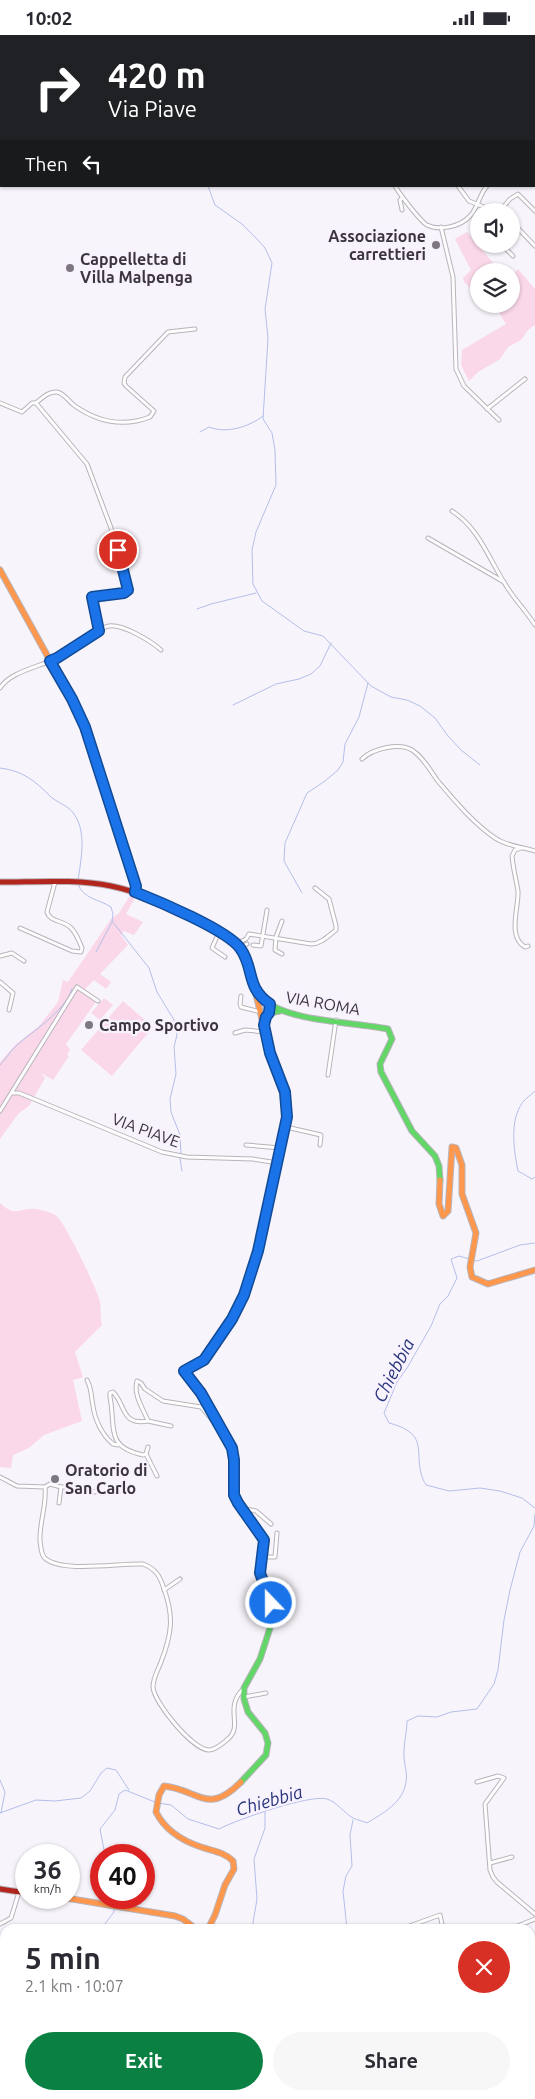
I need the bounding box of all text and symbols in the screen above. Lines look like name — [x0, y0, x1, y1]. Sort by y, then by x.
text: 10:02 — [25, 7, 73, 29]
icon: right — [25, 55, 90, 120]
text: 420 m — [108, 55, 206, 95]
text: Via Piave — [108, 96, 197, 121]
icon: left — [78, 150, 106, 178]
text: Then — [25, 153, 68, 175]
map controls — [470, 203, 520, 313]
button: sound — [470, 203, 520, 253]
place label: Associazione carrettieri — [328, 227, 426, 263]
marker: Associazione carrettieri — [430, 239, 442, 251]
place label: Cappelletta di Villa Malpenga — [80, 250, 193, 286]
marker: Cappelletta di Villa Malpenga — [64, 262, 76, 274]
button: layers — [470, 263, 520, 313]
pin — [97, 529, 139, 571]
icon: arrive — [104, 536, 132, 564]
street label: VIA ROMA — [285, 988, 362, 1018]
place label: Campo Sportivo — [99, 1016, 219, 1034]
marker: Campo Sportivo — [83, 1019, 95, 1031]
street label: VIA PIAVE — [110, 1109, 182, 1151]
water label: Chiebbia — [368, 1335, 418, 1405]
place label: Oratorio di San Carlo — [65, 1461, 148, 1497]
marker: Oratorio di San Carlo — [49, 1473, 61, 1485]
position arrow — [244, 1576, 296, 1628]
water label: Chiebbia — [233, 1781, 305, 1819]
speed limit sign: 40 — [90, 1844, 155, 1909]
text: 36 — [33, 1856, 62, 1884]
text: km/h — [34, 1882, 61, 1895]
text: 5 min — [25, 1941, 101, 1975]
button: close — [458, 1941, 510, 1993]
text: 2.1 km · 10:07 — [25, 1977, 124, 1995]
button: Exit — [25, 2032, 263, 2090]
button: Share — [273, 2032, 510, 2090]

